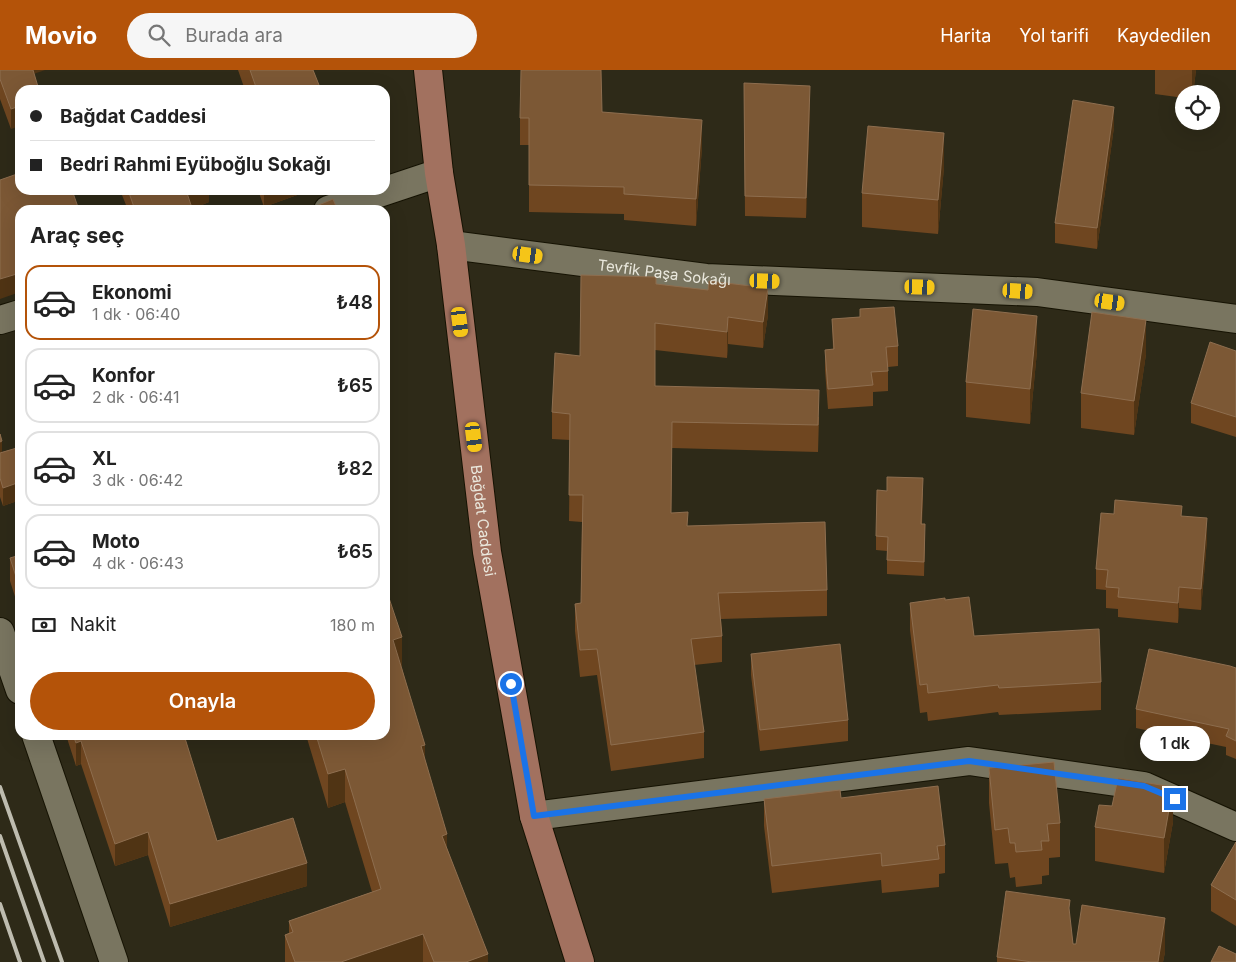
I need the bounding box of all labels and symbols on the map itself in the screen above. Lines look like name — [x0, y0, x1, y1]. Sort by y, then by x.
car — [512, 245, 543, 265]
street label: Tevfik Paşa Sokağı — [597, 255, 731, 289]
car — [749, 273, 780, 289]
car — [904, 279, 935, 295]
car — [1002, 283, 1033, 299]
car — [1094, 292, 1125, 312]
car — [450, 306, 469, 338]
car — [464, 421, 483, 453]
street label: Bağdat Caddesi — [467, 464, 501, 578]
route start — [500, 673, 522, 695]
callout: 1 dk — [1140, 726, 1210, 762]
route end — [1164, 788, 1186, 810]

